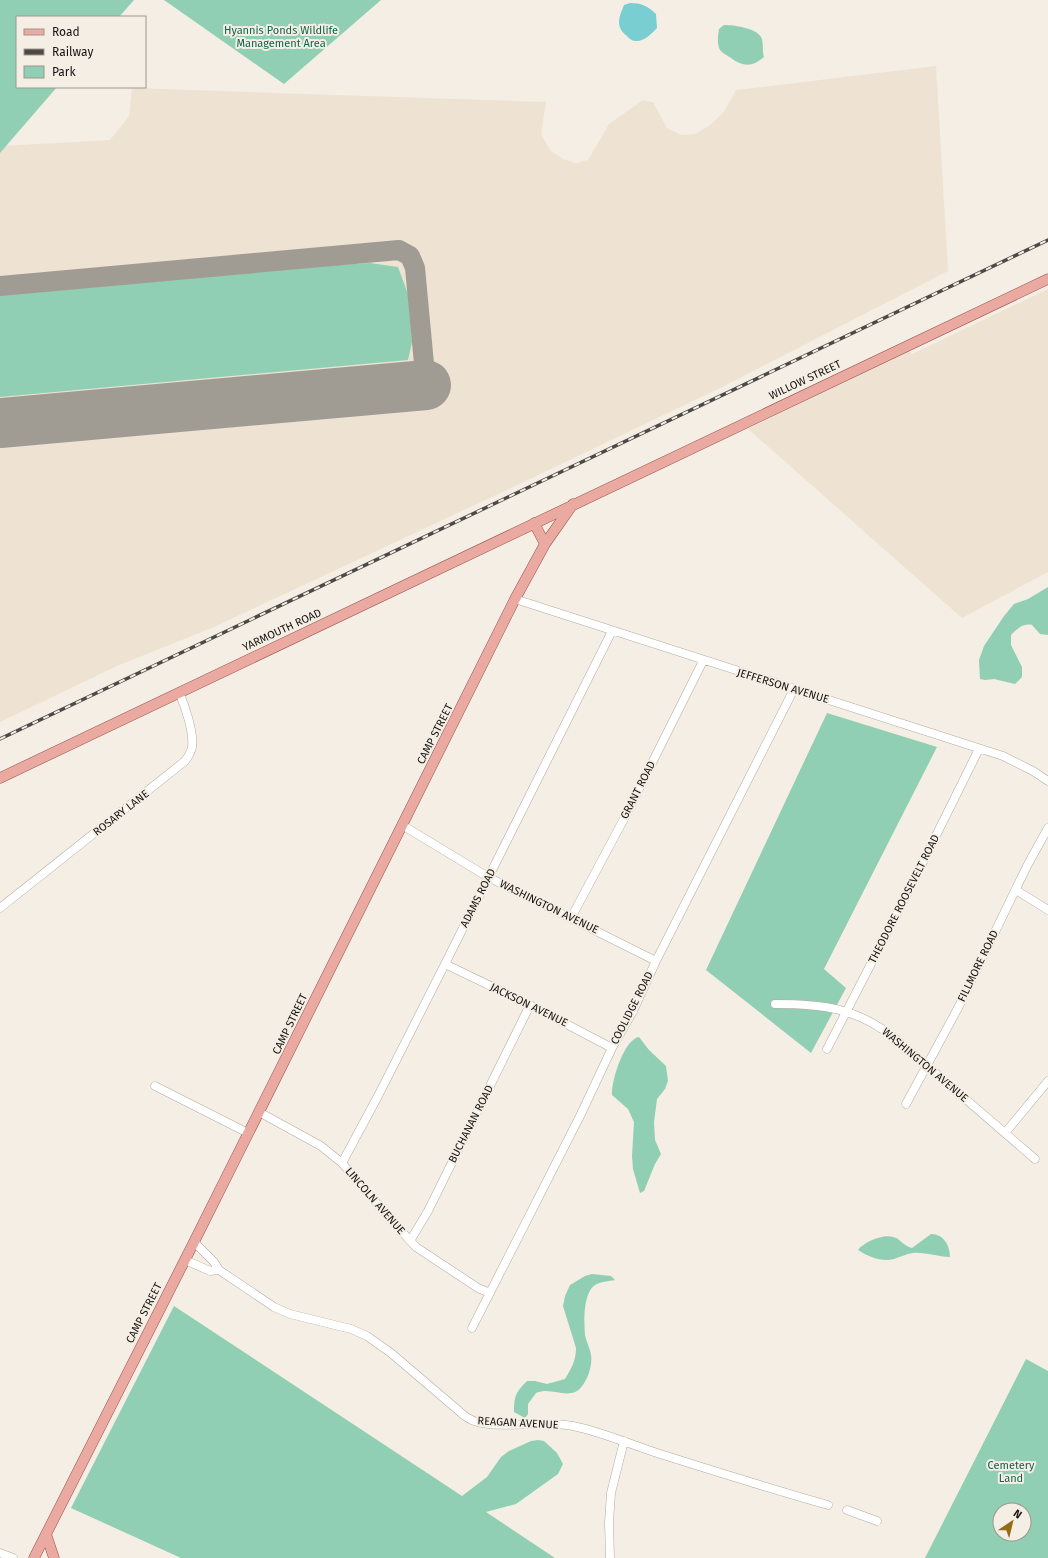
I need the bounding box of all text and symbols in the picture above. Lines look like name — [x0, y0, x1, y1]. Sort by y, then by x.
legend — [16, 16, 146, 88]
park label: Hyannis Ponds Wildlife Management Area — [224, 24, 338, 50]
text: Road — [52, 25, 80, 39]
text: Railway — [52, 45, 93, 59]
text: Park — [52, 65, 76, 79]
street label: WILLOW STREET — [767, 358, 843, 402]
street label: YARMOUTH ROAD — [241, 606, 323, 654]
street label: JEFFERSON AVENUE — [735, 666, 831, 706]
street label: CAMP STREET — [414, 701, 456, 766]
street label: GRANT ROAD — [618, 759, 658, 821]
street label: ROSARY LANE — [91, 787, 151, 839]
street label: THEODORE ROOSEVELT ROAD — [866, 832, 942, 966]
street label: ADAMS ROAD — [458, 866, 498, 930]
street label: WASHINGTON AVENUE — [497, 877, 601, 937]
street label: FILLMORE ROAD — [955, 928, 1001, 1004]
street label: COOLIDGE ROAD — [608, 969, 656, 1047]
street label: JACKSON AVENUE — [488, 981, 570, 1030]
street label: CAMP STREET — [270, 991, 310, 1056]
street label: WASHINGTON AVENUE — [879, 1025, 971, 1105]
street label: BUCHANAN ROAD — [446, 1083, 496, 1165]
street label: LINCOLN AVENUE — [342, 1165, 408, 1237]
street label: CAMP STREET — [123, 1280, 165, 1345]
street label: REAGAN AVENUE — [477, 1414, 559, 1432]
park label: Cemetery Land — [988, 1459, 1035, 1485]
north arrow — [992, 1502, 1032, 1542]
text: N — [1011, 1507, 1024, 1522]

